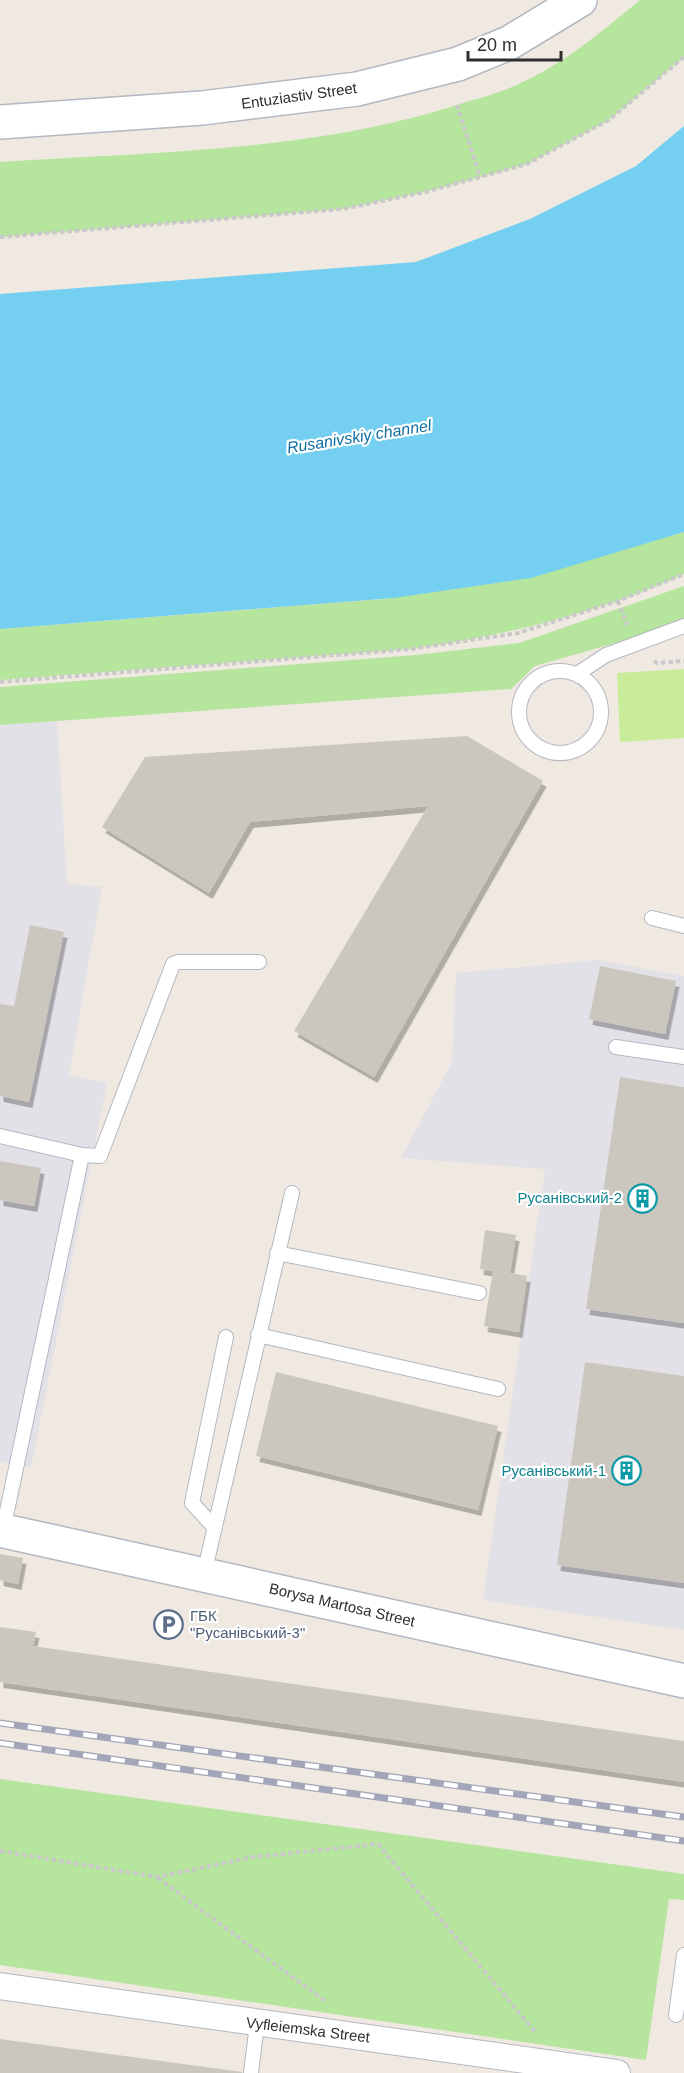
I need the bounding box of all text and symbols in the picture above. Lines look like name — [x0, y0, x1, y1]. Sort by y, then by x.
scale bar — [468, 24, 561, 62]
text: 20 m — [477, 35, 517, 55]
street label: Entuziastiv Street — [240, 79, 359, 112]
water label: Rusanivskiy channel — [286, 417, 433, 456]
building icon: Русанівський-2 — [627, 1182, 659, 1214]
place label: Русанівський-2 — [517, 1189, 622, 1206]
building icon: Русанівський-1 — [611, 1455, 643, 1487]
place label: Русанівський-1 — [501, 1462, 606, 1479]
street label: Borysa Martosa Street — [267, 1579, 418, 1630]
place label: ГБК "Русанівський-3" — [190, 1607, 305, 1641]
parking icon: ГБК "Русанівський-3" — [153, 1609, 185, 1641]
street label: Vyfleiemska Street — [245, 2013, 372, 2046]

